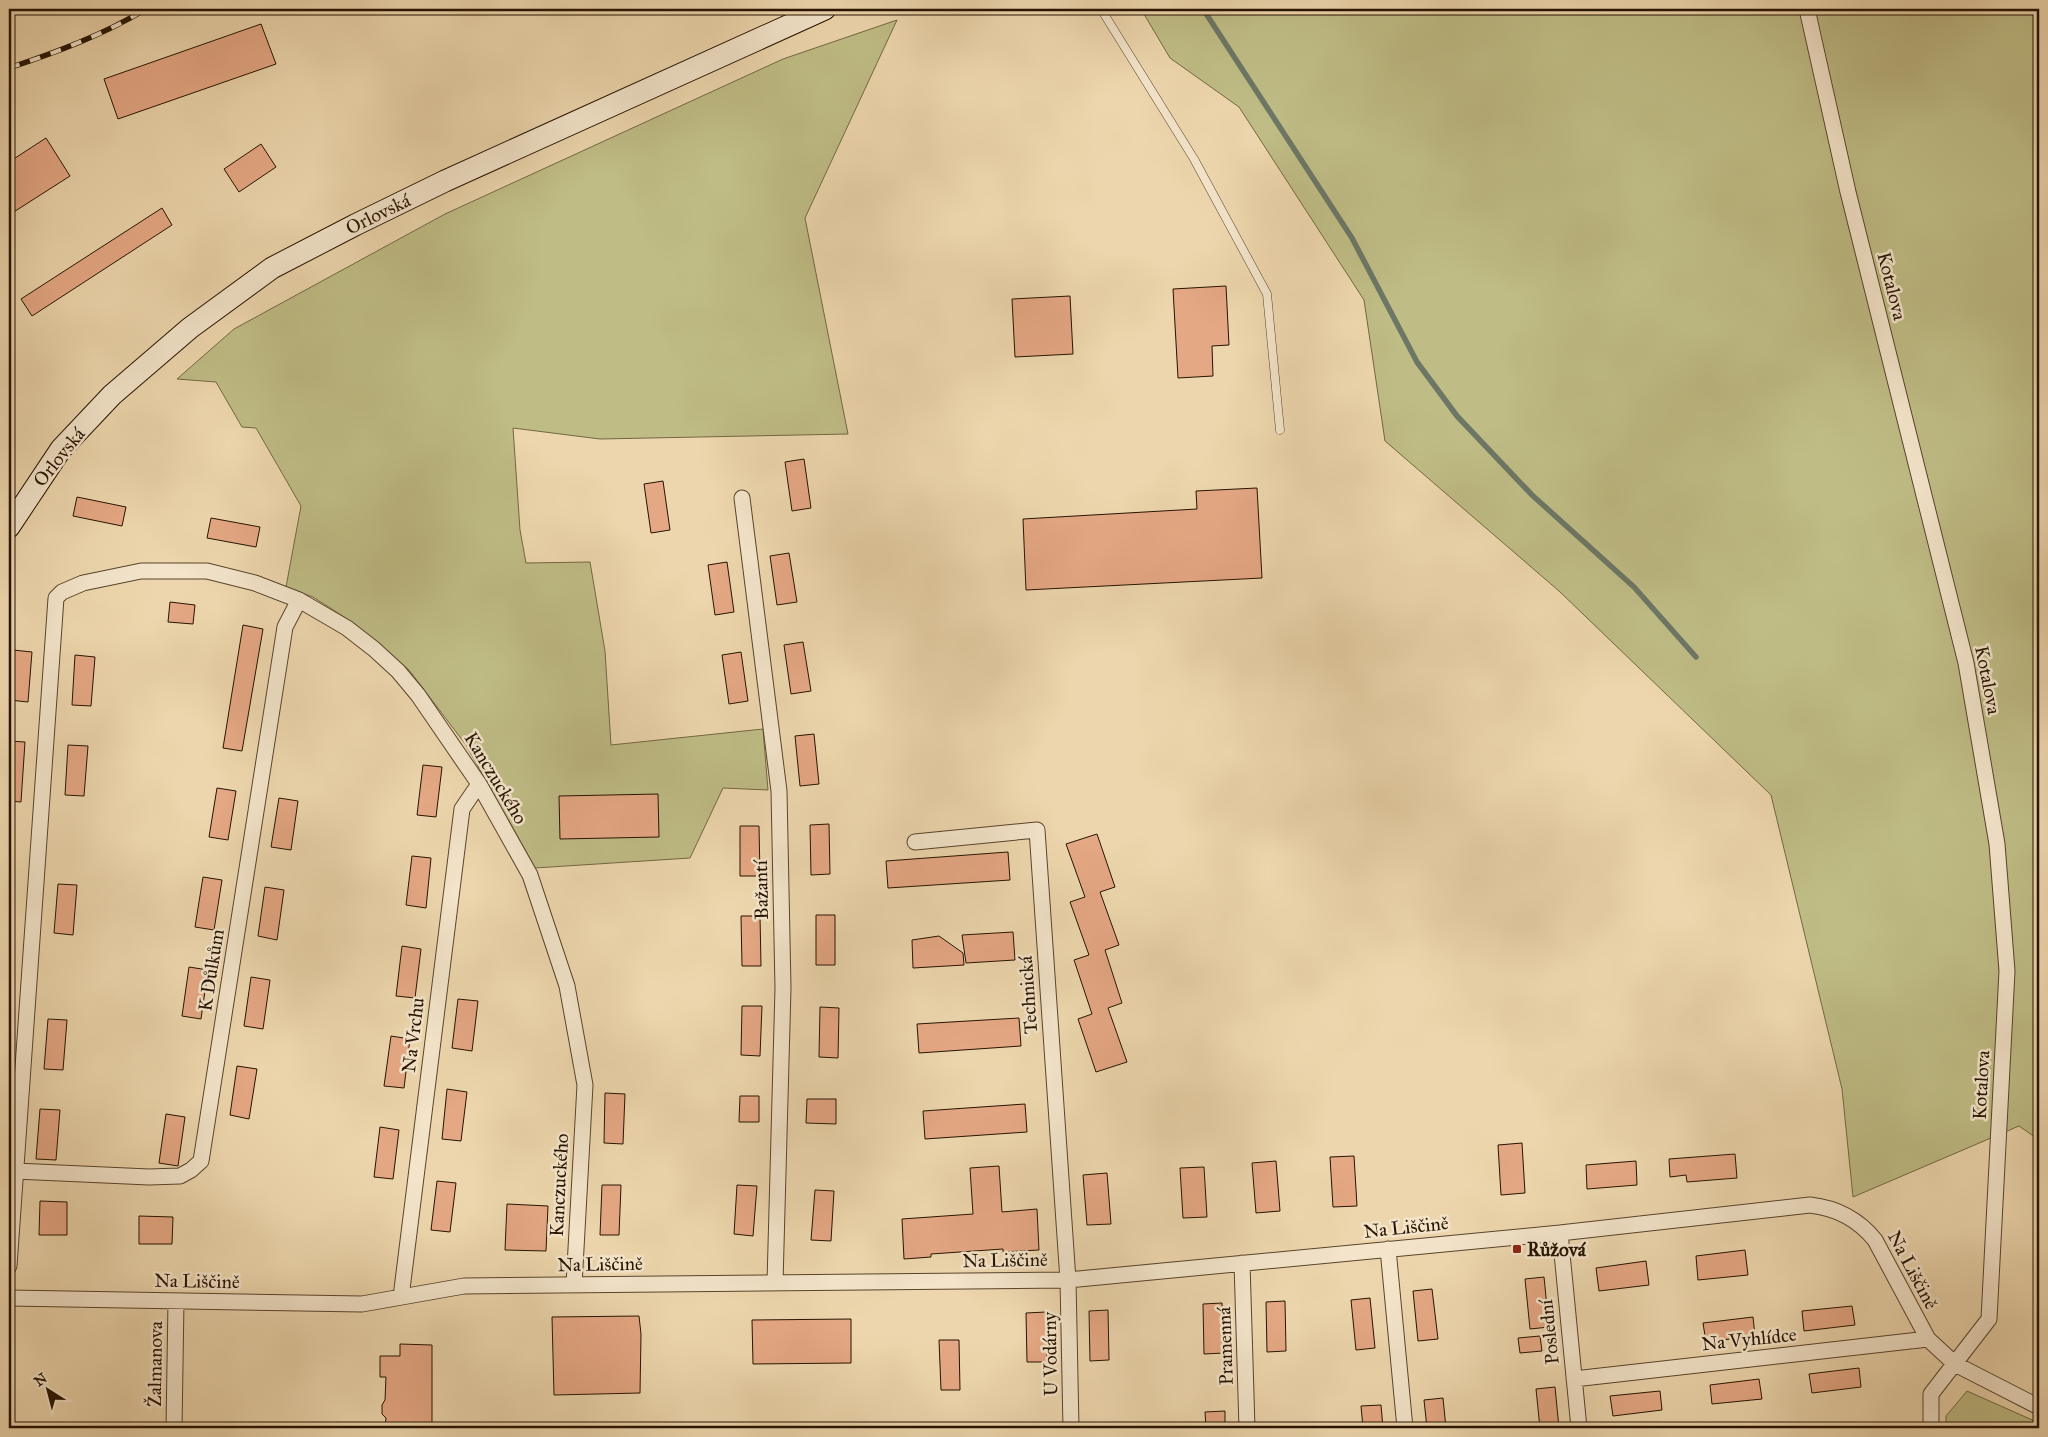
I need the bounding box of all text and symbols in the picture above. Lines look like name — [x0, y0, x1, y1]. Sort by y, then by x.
street label: Orlovská — [342, 188, 415, 239]
street label: Kotalova — [1872, 250, 1912, 323]
street label: Orlovská — [28, 422, 90, 491]
street label: Kotalova — [1970, 644, 2006, 717]
street label: Kanczuckého — [460, 728, 533, 828]
street label: Bažantí — [749, 859, 773, 920]
street label: K Důlkům — [193, 927, 229, 1013]
street label: Technická — [1014, 954, 1042, 1035]
street label: Na Vrchu — [397, 996, 429, 1074]
street label: Kotalova — [1968, 1049, 1994, 1120]
street label: Kanczuckého — [545, 1132, 573, 1237]
street label: Na Liščině — [1362, 1211, 1450, 1243]
street label: Na Liščině — [1883, 1227, 1943, 1313]
place label: Růžová — [1527, 1238, 1587, 1261]
marker: Růžová — [1511, 1243, 1523, 1255]
street label: Na Liščině — [962, 1248, 1048, 1272]
street label: Na Liščině — [557, 1252, 643, 1276]
street label: Na Liščině — [154, 1269, 240, 1293]
street label: Poslední — [1534, 1298, 1564, 1366]
street label: Pramenná — [1212, 1305, 1238, 1386]
street label: U Vodárny — [1038, 1311, 1062, 1396]
street label: Žalmanova — [142, 1320, 167, 1407]
street label: Na Vyhlídce — [1700, 1323, 1798, 1355]
north arrow — [22, 1364, 72, 1414]
text: N — [31, 1369, 51, 1390]

